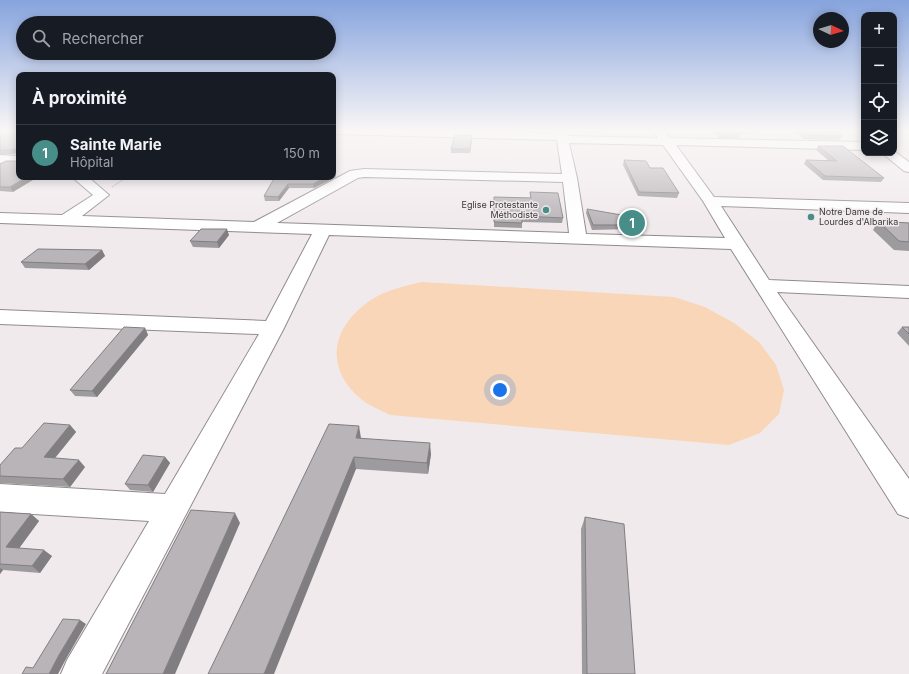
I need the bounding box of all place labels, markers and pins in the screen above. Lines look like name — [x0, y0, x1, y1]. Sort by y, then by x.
place label: Eglise Protestante Méthodiste — [461, 199, 538, 220]
marker: Eglise Protestante Méthodiste — [541, 205, 551, 215]
place label: Notre Dame de Lourdes d'Albarika — [819, 206, 898, 227]
pin: 1 — [619, 208, 645, 238]
marker: Notre Dame de Lourdes d'Albarika — [806, 212, 816, 222]

